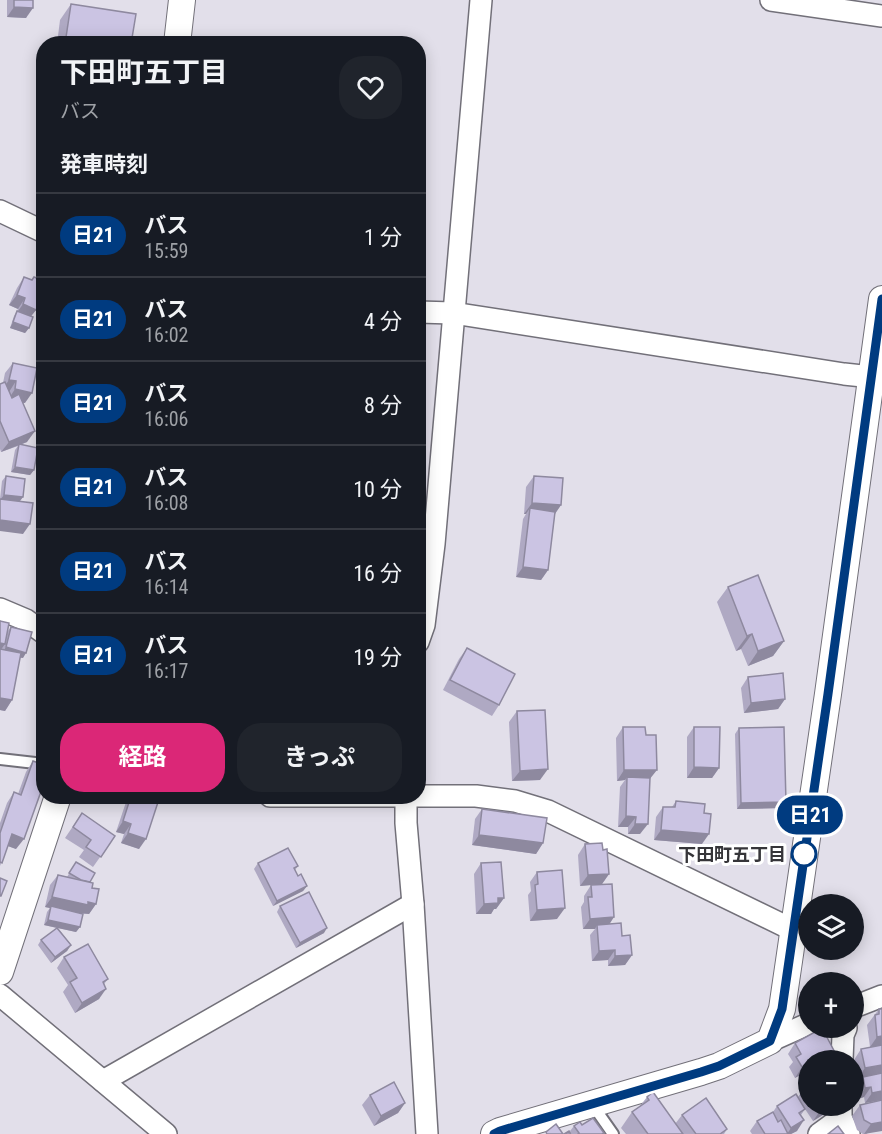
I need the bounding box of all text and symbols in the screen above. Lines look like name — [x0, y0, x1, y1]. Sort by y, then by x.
text: 下田町五丁目 — [60, 56, 228, 89]
button: heart — [339, 56, 402, 119]
text: バス — [60, 99, 100, 123]
text: 発車時刻 — [60, 152, 148, 177]
text: バス — [144, 213, 188, 238]
text: 日21 — [72, 223, 114, 247]
text: 1 分 — [364, 225, 402, 250]
text: 15:59 — [144, 239, 188, 263]
text: バス — [144, 297, 188, 322]
text: 日21 — [72, 307, 114, 331]
text: 4 分 — [364, 309, 402, 334]
text: 16:02 — [144, 323, 188, 347]
text: バス — [144, 381, 188, 406]
text: 日21 — [72, 391, 114, 415]
text: 8 分 — [364, 393, 402, 418]
text: 16:06 — [144, 407, 188, 431]
text: バス — [144, 465, 188, 490]
text: 日21 — [72, 475, 114, 499]
text: 10 分 — [353, 477, 402, 502]
text: 16:08 — [144, 491, 188, 515]
text: バス — [144, 549, 188, 574]
text: 日21 — [72, 559, 114, 583]
text: 16 分 — [353, 561, 402, 586]
text: 16:14 — [144, 575, 188, 599]
text: バス — [144, 633, 188, 658]
text: 日21 — [72, 643, 114, 667]
text: 19 分 — [353, 645, 402, 670]
text: 16:17 — [144, 659, 188, 683]
button: 経路 — [60, 723, 225, 792]
button: きっぷ — [237, 723, 402, 792]
line badge: 日21 — [776, 796, 844, 834]
text: 日21 — [789, 803, 831, 827]
marker: 下田町五丁目 — [791, 841, 817, 867]
place label: 下田町五丁目 — [678, 844, 786, 865]
map controls — [798, 894, 864, 1116]
button: layers — [798, 894, 864, 960]
button: + — [798, 972, 864, 1038]
button: − — [798, 1050, 864, 1116]

